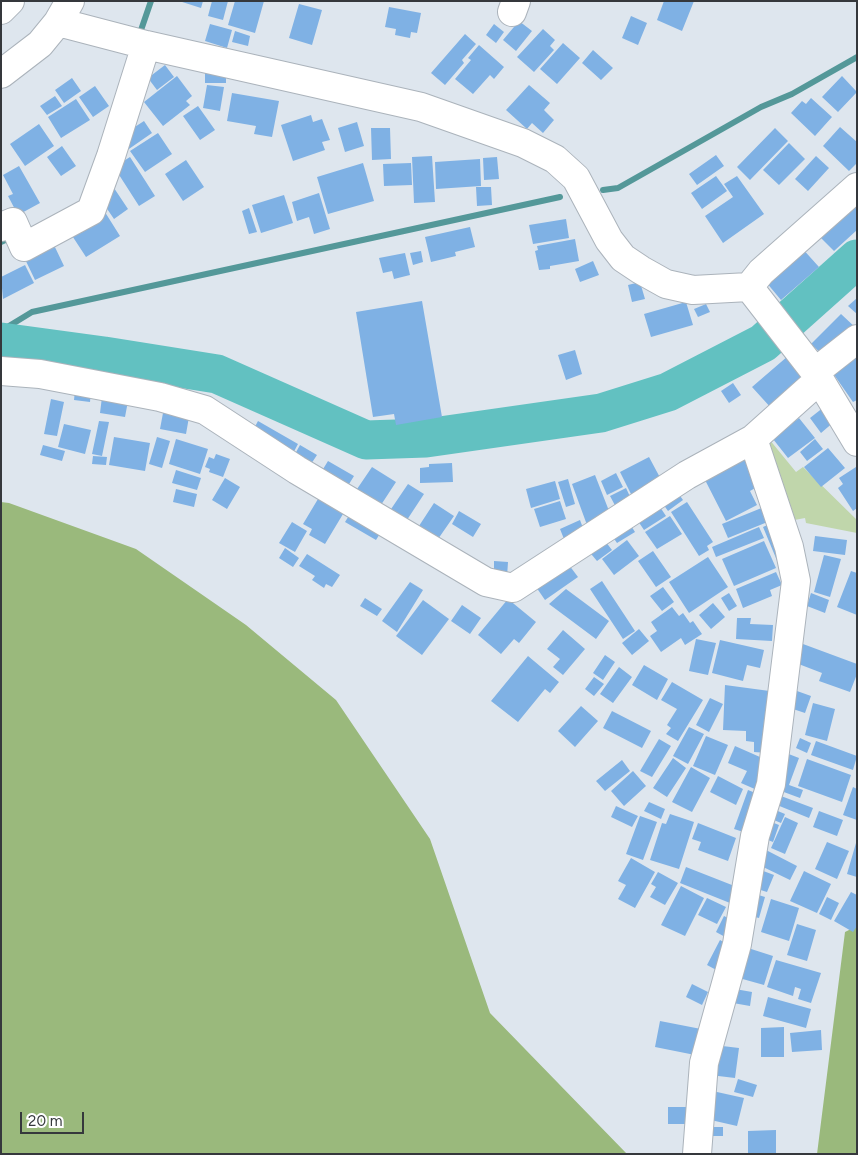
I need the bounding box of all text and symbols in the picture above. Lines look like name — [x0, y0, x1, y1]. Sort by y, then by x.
scale bar — [22, 1102, 86, 1134]
text: 20 m — [28, 1112, 62, 1130]

